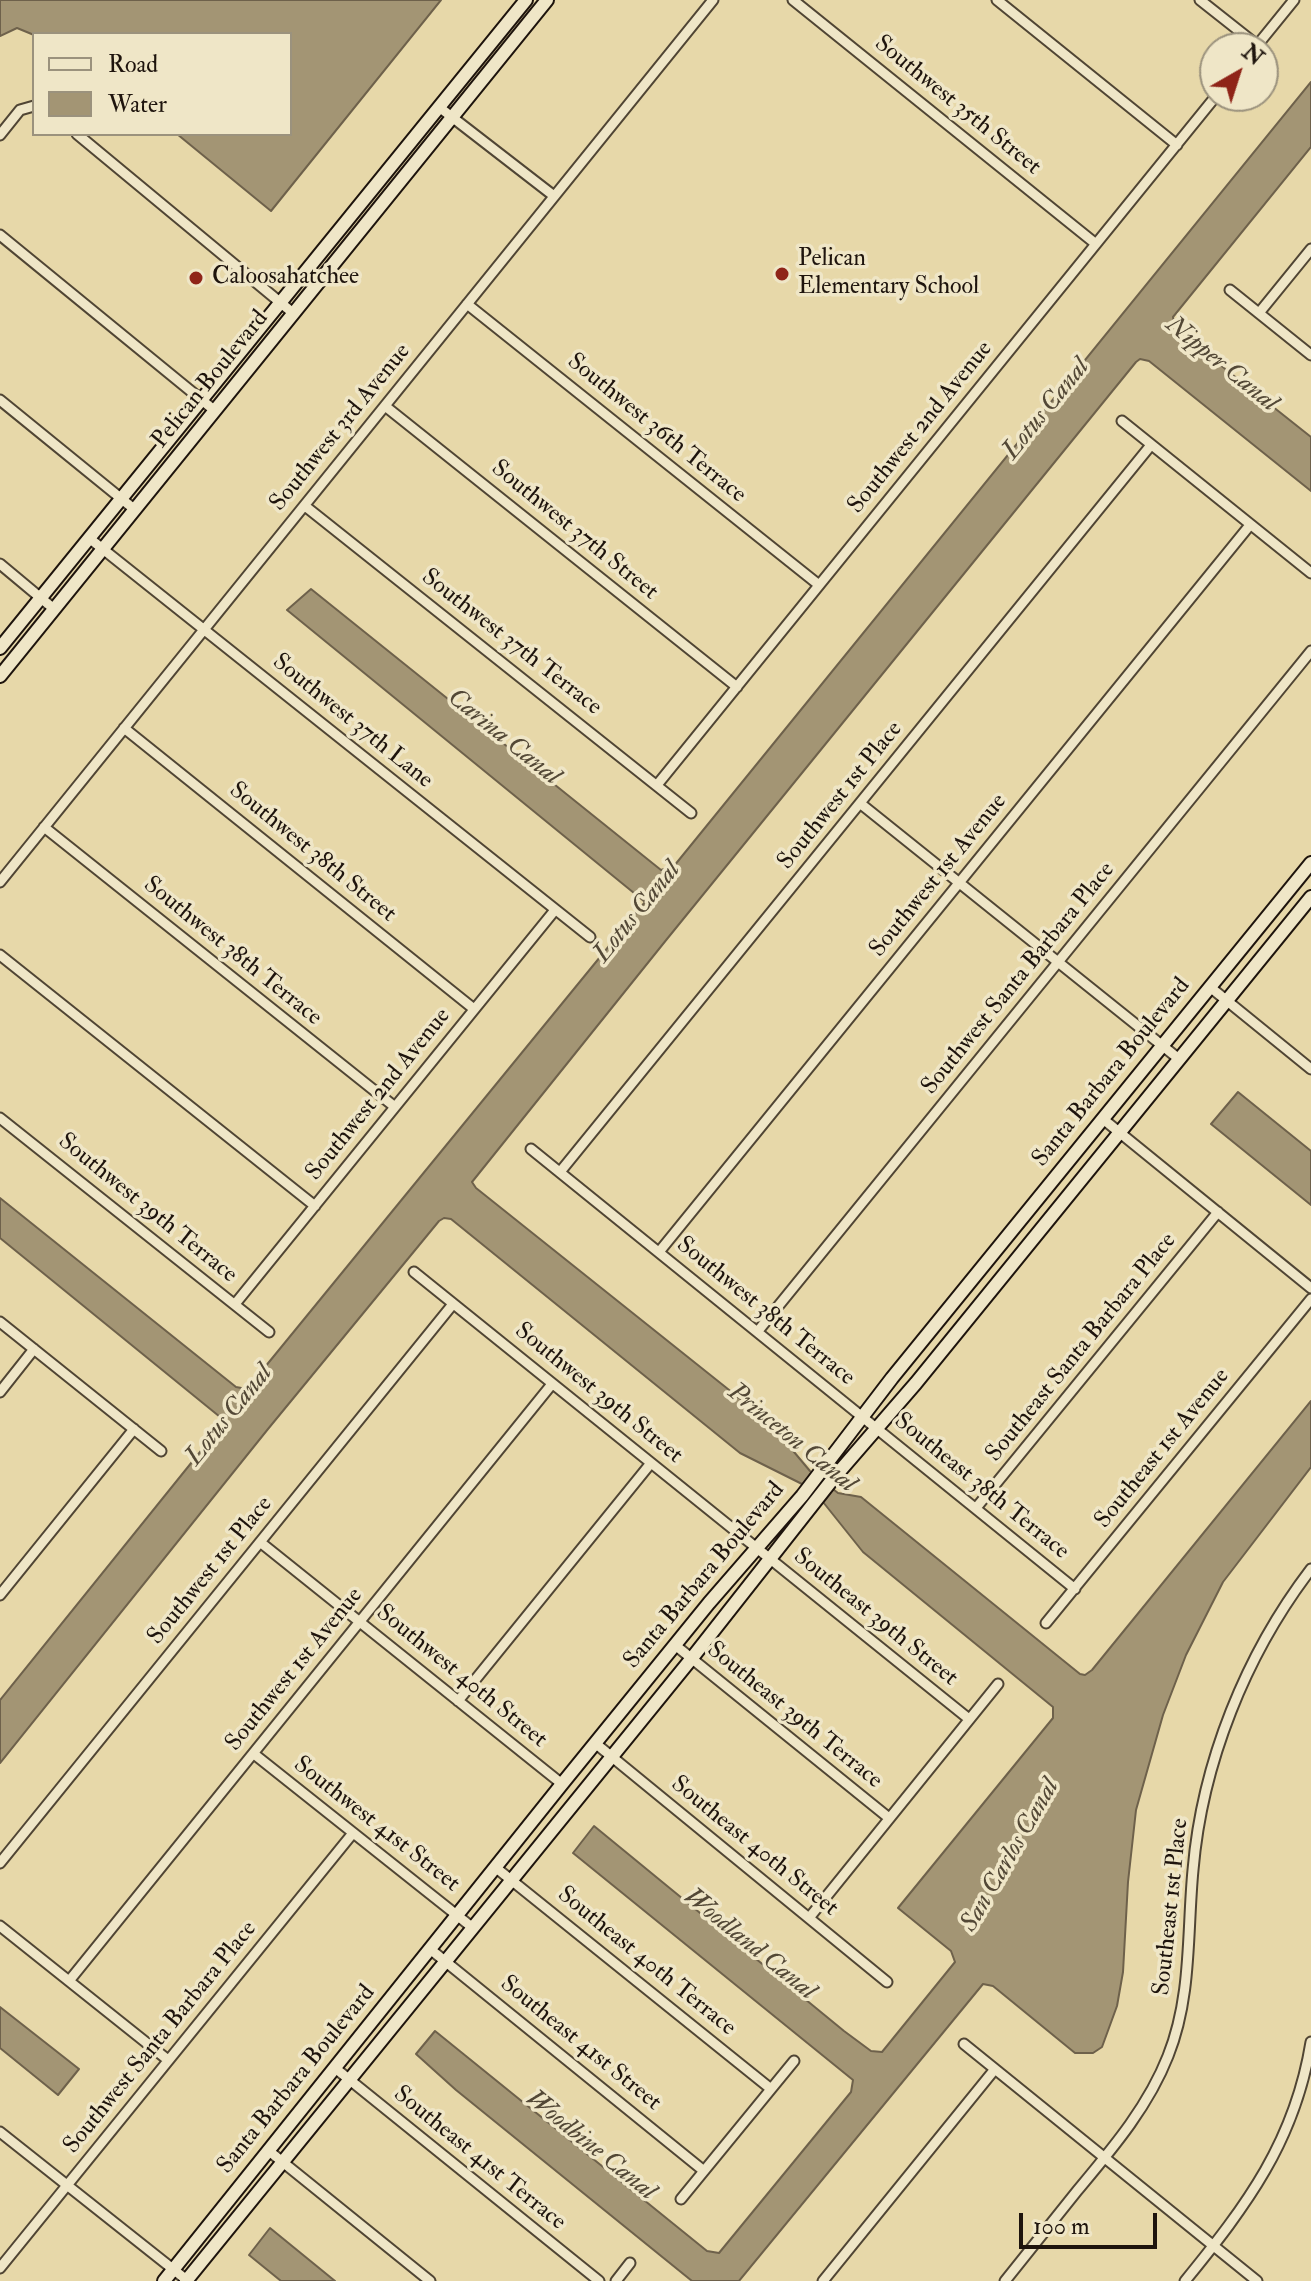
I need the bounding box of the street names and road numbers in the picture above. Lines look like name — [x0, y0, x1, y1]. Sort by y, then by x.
street label: Southwest 35th Street — [868, 30, 1046, 182]
street label: Pelican Boulevard — [147, 305, 275, 455]
street label: Southwest 2nd Avenue — [843, 336, 999, 520]
street label: Southwest 3rd Avenue — [265, 338, 417, 518]
street label: Southwest 36th Terrace — [561, 348, 751, 510]
street label: Southwest 37th Street — [485, 455, 663, 607]
street label: Southwest 37th Terrace — [415, 564, 607, 722]
street label: Southwest 37th Lane — [266, 648, 438, 796]
street label: Southwest 1st Place — [772, 716, 910, 876]
street label: Southwest 38th Street — [223, 777, 401, 929]
street label: Southwest 1st Avenue — [864, 788, 1014, 964]
street label: Southwest Santa Barbara Place — [916, 857, 1122, 1101]
street label: Southwest 38th Terrace — [137, 871, 327, 1033]
street label: Santa Barbara Boulevard — [1027, 973, 1197, 1173]
street label: Southwest 2nd Avenue — [301, 1003, 457, 1187]
street label: Southwest 39th Terrace — [52, 1128, 242, 1290]
street label: Southeast Santa Barbara Place — [981, 1228, 1183, 1468]
street label: Southwest 38th Terrace — [670, 1231, 860, 1393]
street label: Southwest 39th Street — [508, 1317, 688, 1471]
street label: Southeast 1st Avenue — [1090, 1363, 1236, 1535]
street label: Southeast 38th Terrace — [888, 1408, 1074, 1566]
street label: Santa Barbara Boulevard — [619, 1477, 791, 1675]
street label: Southwest 1st Place — [142, 1491, 280, 1651]
street label: Southeast 39th Street — [787, 1543, 963, 1693]
street label: Southwest 1st Avenue — [220, 1582, 370, 1758]
street label: Southwest 40th Street — [370, 1599, 552, 1755]
street label: Southeast 39th Terrace — [700, 1636, 888, 1796]
street label: Southwest 41st Street — [287, 1751, 465, 1899]
street label: Southeast 40th Street — [664, 1771, 844, 1923]
street label: Southeast 1st Place — [1148, 1817, 1196, 1997]
street label: Southeast 40th Terrace — [551, 1881, 741, 2043]
street label: Southwest Santa Barbara Place — [58, 1916, 264, 2160]
street label: Southeast 41st Street — [494, 1970, 666, 2118]
street label: Santa Barbara Boulevard — [212, 1980, 382, 2180]
street label: Southeast 41st Terrace — [387, 2081, 571, 2237]

